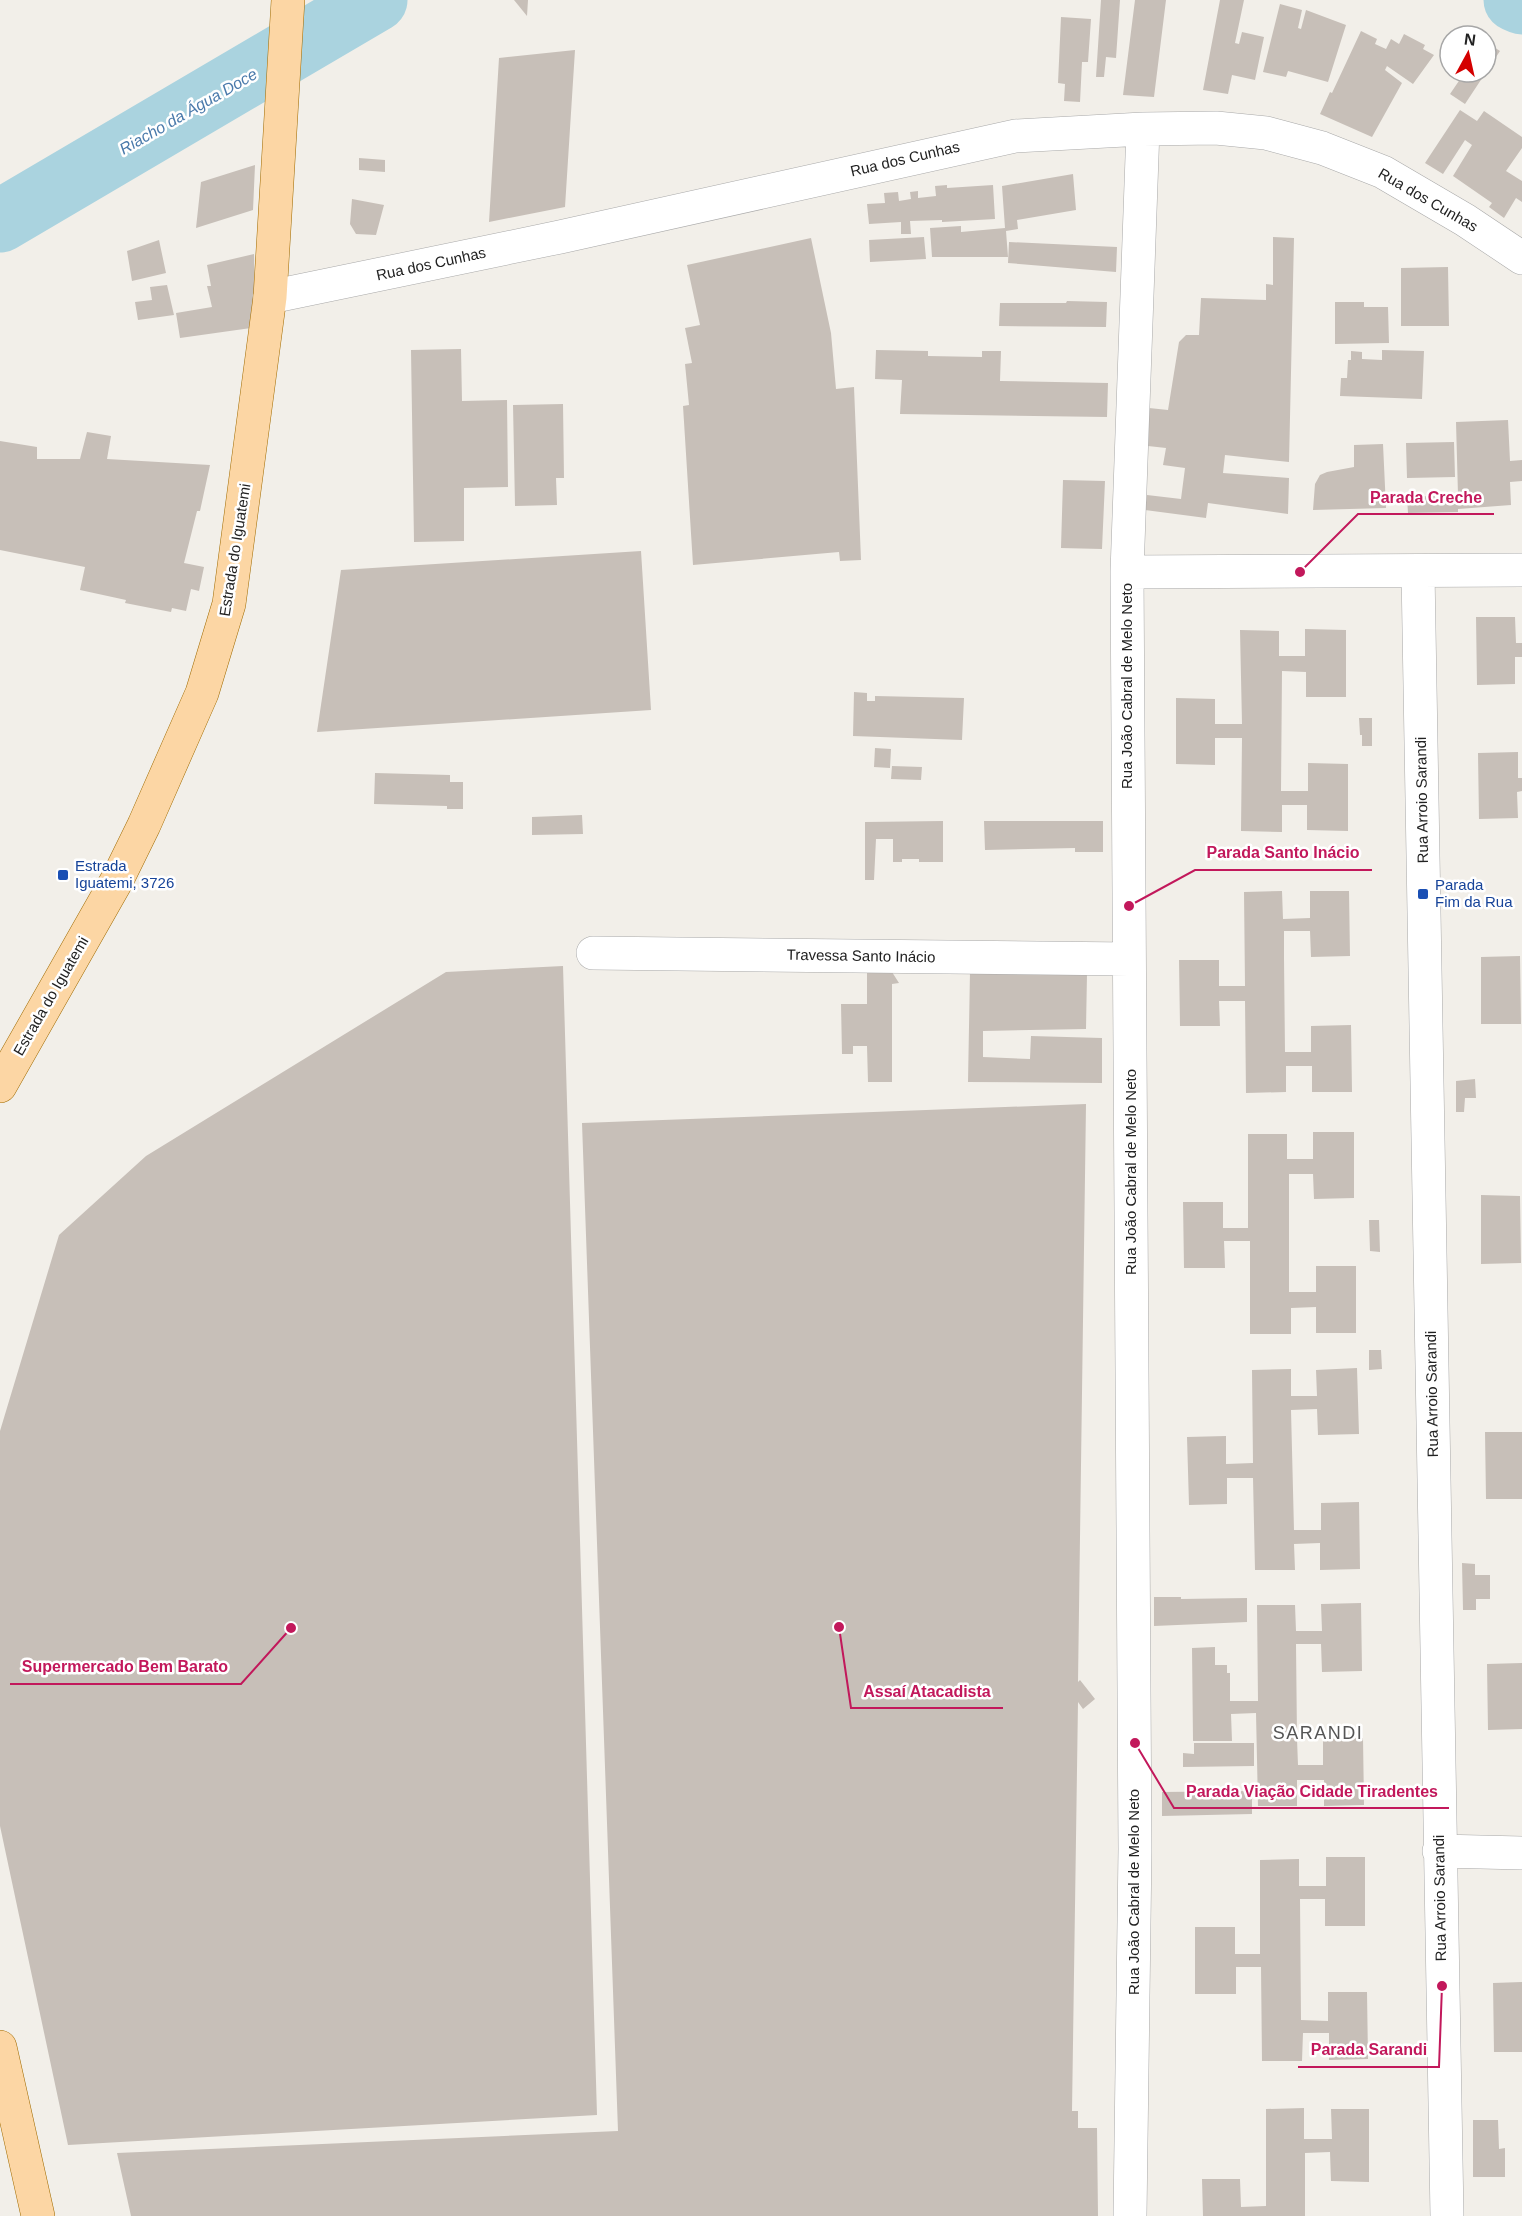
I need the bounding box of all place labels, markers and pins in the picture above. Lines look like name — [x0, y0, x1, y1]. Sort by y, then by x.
callout: Parada Creche — [1358, 480, 1494, 514]
callout: Parada Santo Inácio — [1195, 836, 1372, 870]
place label: Estrada Iguatemi, 3726 — [75, 857, 174, 891]
marker: Estrada Iguatemi, 3726 — [56, 868, 70, 882]
place label: Parada Fim da Rua — [1435, 876, 1513, 910]
marker: Parada Fim da Rua — [1416, 887, 1430, 901]
callout: Supermercado Bem Barato — [10, 1650, 241, 1684]
callout: Assaí Atacadista — [851, 1674, 1003, 1708]
callout: Parada Viação Cidade Tiradentes — [1174, 1774, 1449, 1808]
callout: Parada Sarandi — [1298, 2033, 1439, 2067]

